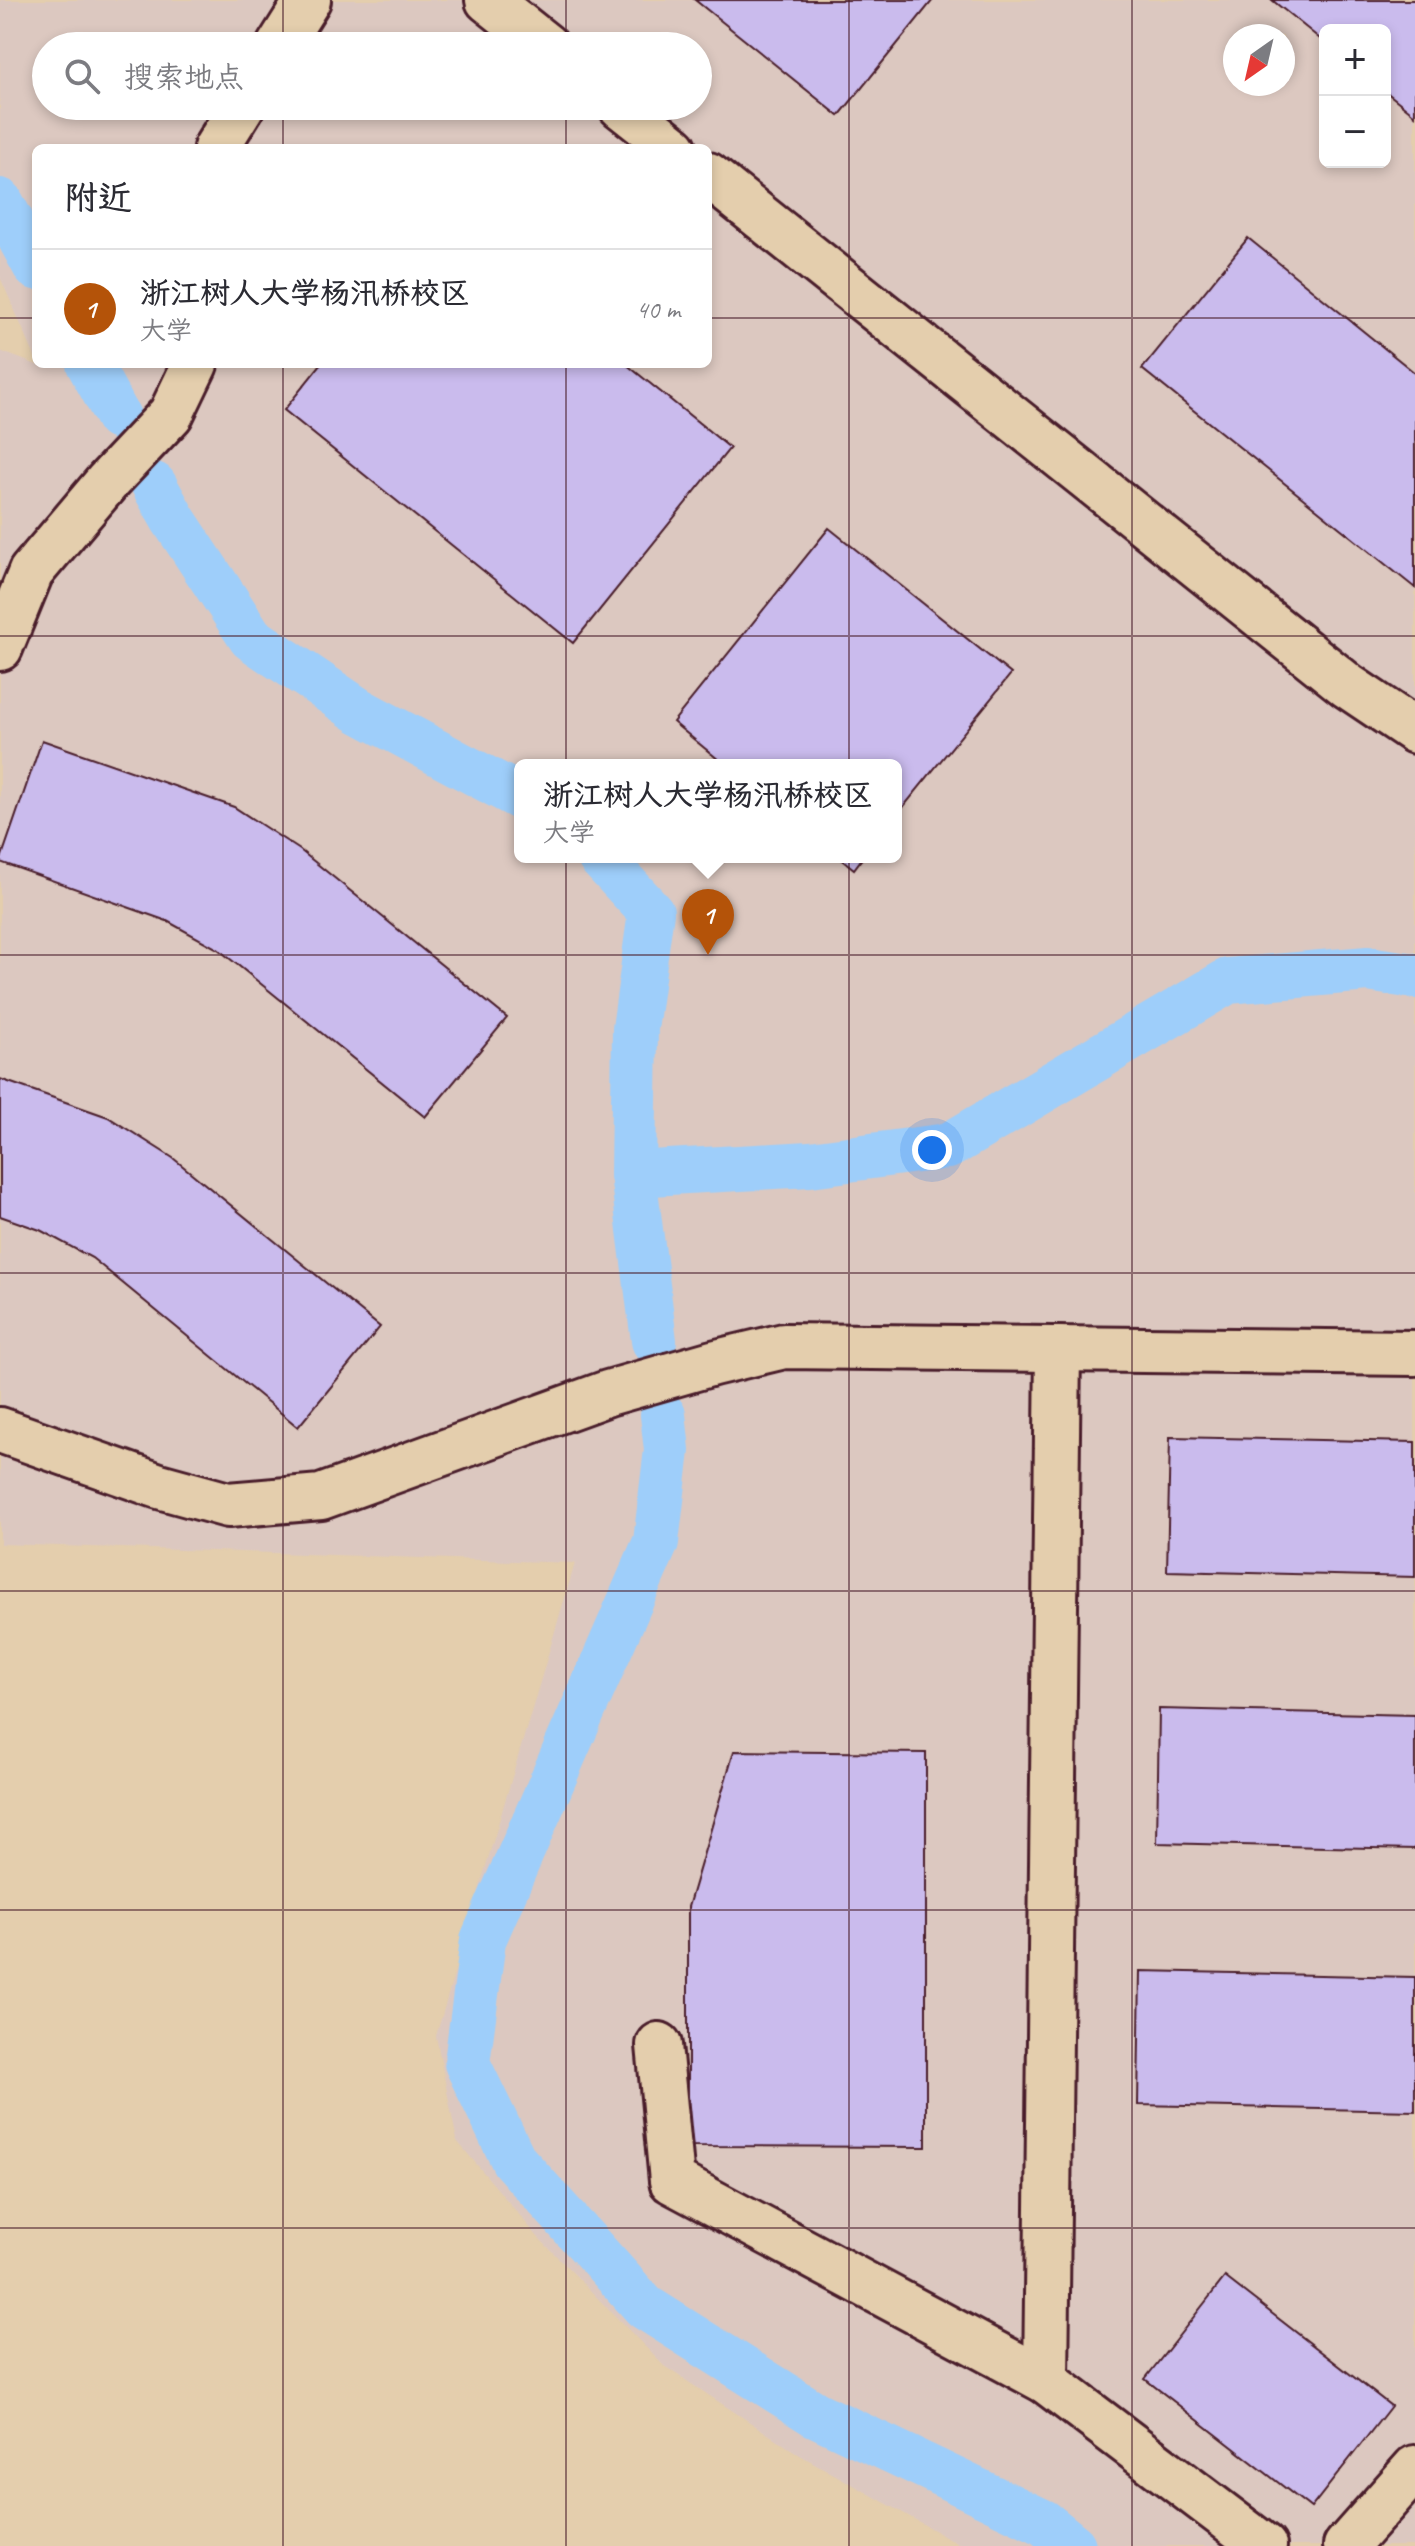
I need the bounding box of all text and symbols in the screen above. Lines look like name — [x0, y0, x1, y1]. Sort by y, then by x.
north arrow — [1223, 24, 1295, 96]
map controls — [1319, 24, 1391, 168]
button: + — [1319, 24, 1391, 96]
search box — [32, 32, 712, 120]
icon: search — [60, 54, 104, 98]
text: 搜索地点 — [124, 58, 244, 96]
button: − — [1319, 96, 1391, 168]
text: 附近 — [64, 176, 132, 219]
text: 浙江树人大学杨汛桥校区 — [140, 274, 470, 312]
text: 1 — [84, 293, 96, 326]
text: 40 m — [636, 293, 680, 326]
text: 大学 — [140, 314, 192, 347]
popup — [514, 759, 902, 863]
text: 浙江树人大学杨汛桥校区 — [543, 776, 873, 814]
text: 大学 — [543, 816, 595, 849]
pin: 1 — [682, 889, 734, 955]
your location — [912, 1130, 952, 1170]

